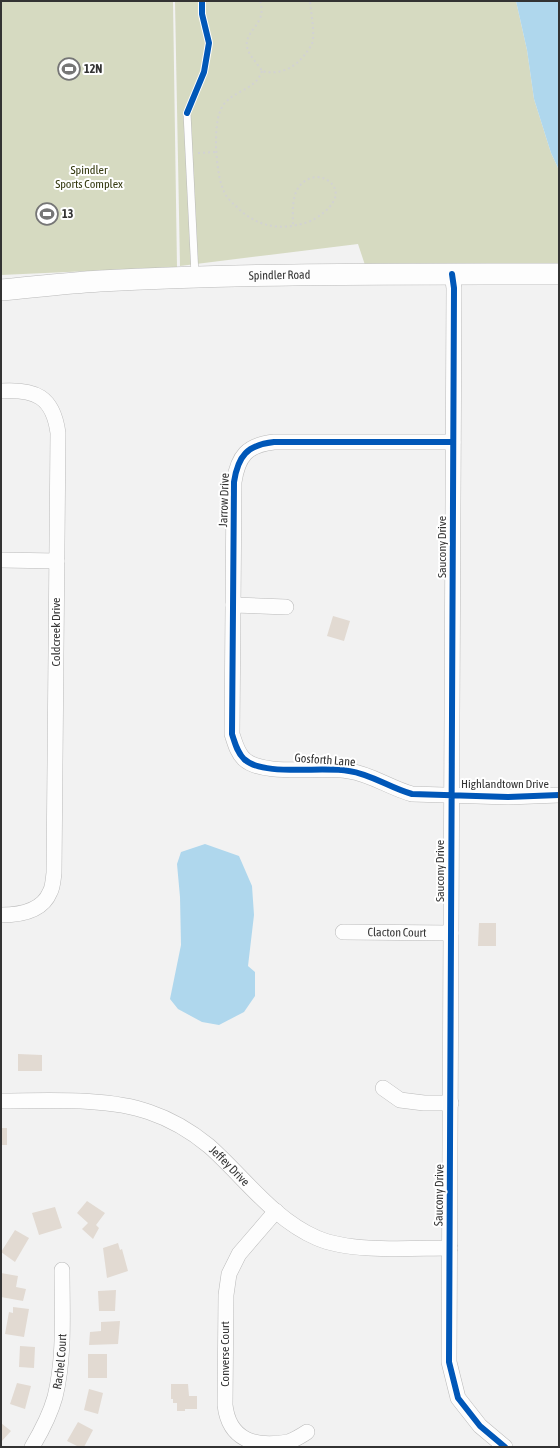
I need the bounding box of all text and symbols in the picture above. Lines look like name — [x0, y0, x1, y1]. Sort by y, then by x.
sports icon: 12N — [56, 56, 82, 82]
place label: 12N — [84, 62, 102, 76]
park label: Spindler Sports Complex — [55, 163, 123, 191]
sports icon: 13 — [34, 201, 60, 227]
place label: 13 — [62, 207, 74, 221]
street label: Spindler Road — [248, 268, 310, 283]
street label: Jarrow Drive — [216, 473, 232, 527]
street label: Saucony Drive — [435, 516, 449, 578]
street label: Coldcreek Drive — [49, 598, 63, 666]
street label: Gosforth Lane — [294, 751, 356, 769]
street label: Highlandtown Drive — [461, 777, 549, 791]
street label: Saucony Drive — [433, 840, 447, 902]
street label: Clacton Court — [368, 925, 427, 940]
street label: Jeffey Drive — [207, 1143, 252, 1189]
street label: Saucony Drive — [431, 1164, 447, 1226]
street label: Converse Court — [218, 1321, 232, 1387]
street label: Rachel Court — [50, 1333, 69, 1391]

